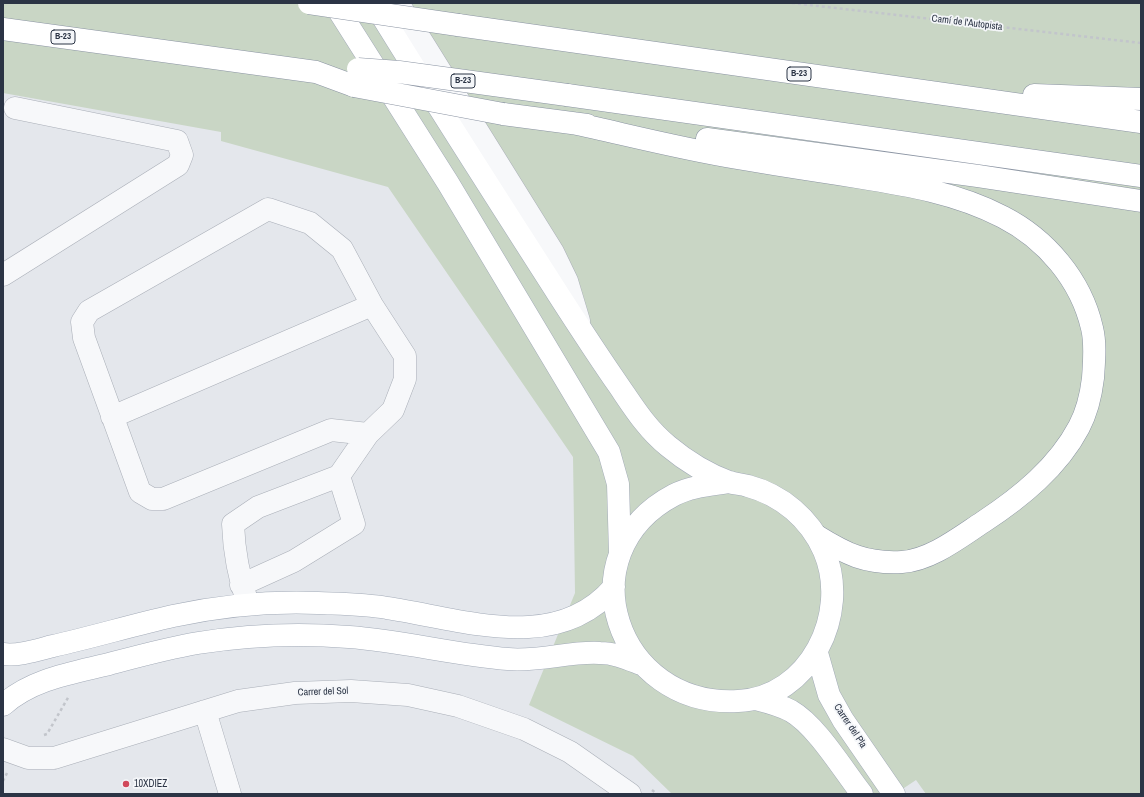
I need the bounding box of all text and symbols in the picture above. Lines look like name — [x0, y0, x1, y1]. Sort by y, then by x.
street label: Camí de l'Autopista — [931, 13, 1003, 33]
road number: B-23 — [51, 30, 75, 44]
road number: B-23 — [787, 67, 811, 81]
road number: B-23 — [451, 74, 475, 88]
street label: Carrer del Sol — [298, 685, 348, 699]
street label: Carrer del Pla — [831, 702, 869, 750]
place label: 10XDIEZ — [134, 778, 167, 790]
marker: 10XDIEZ — [121, 779, 131, 789]

